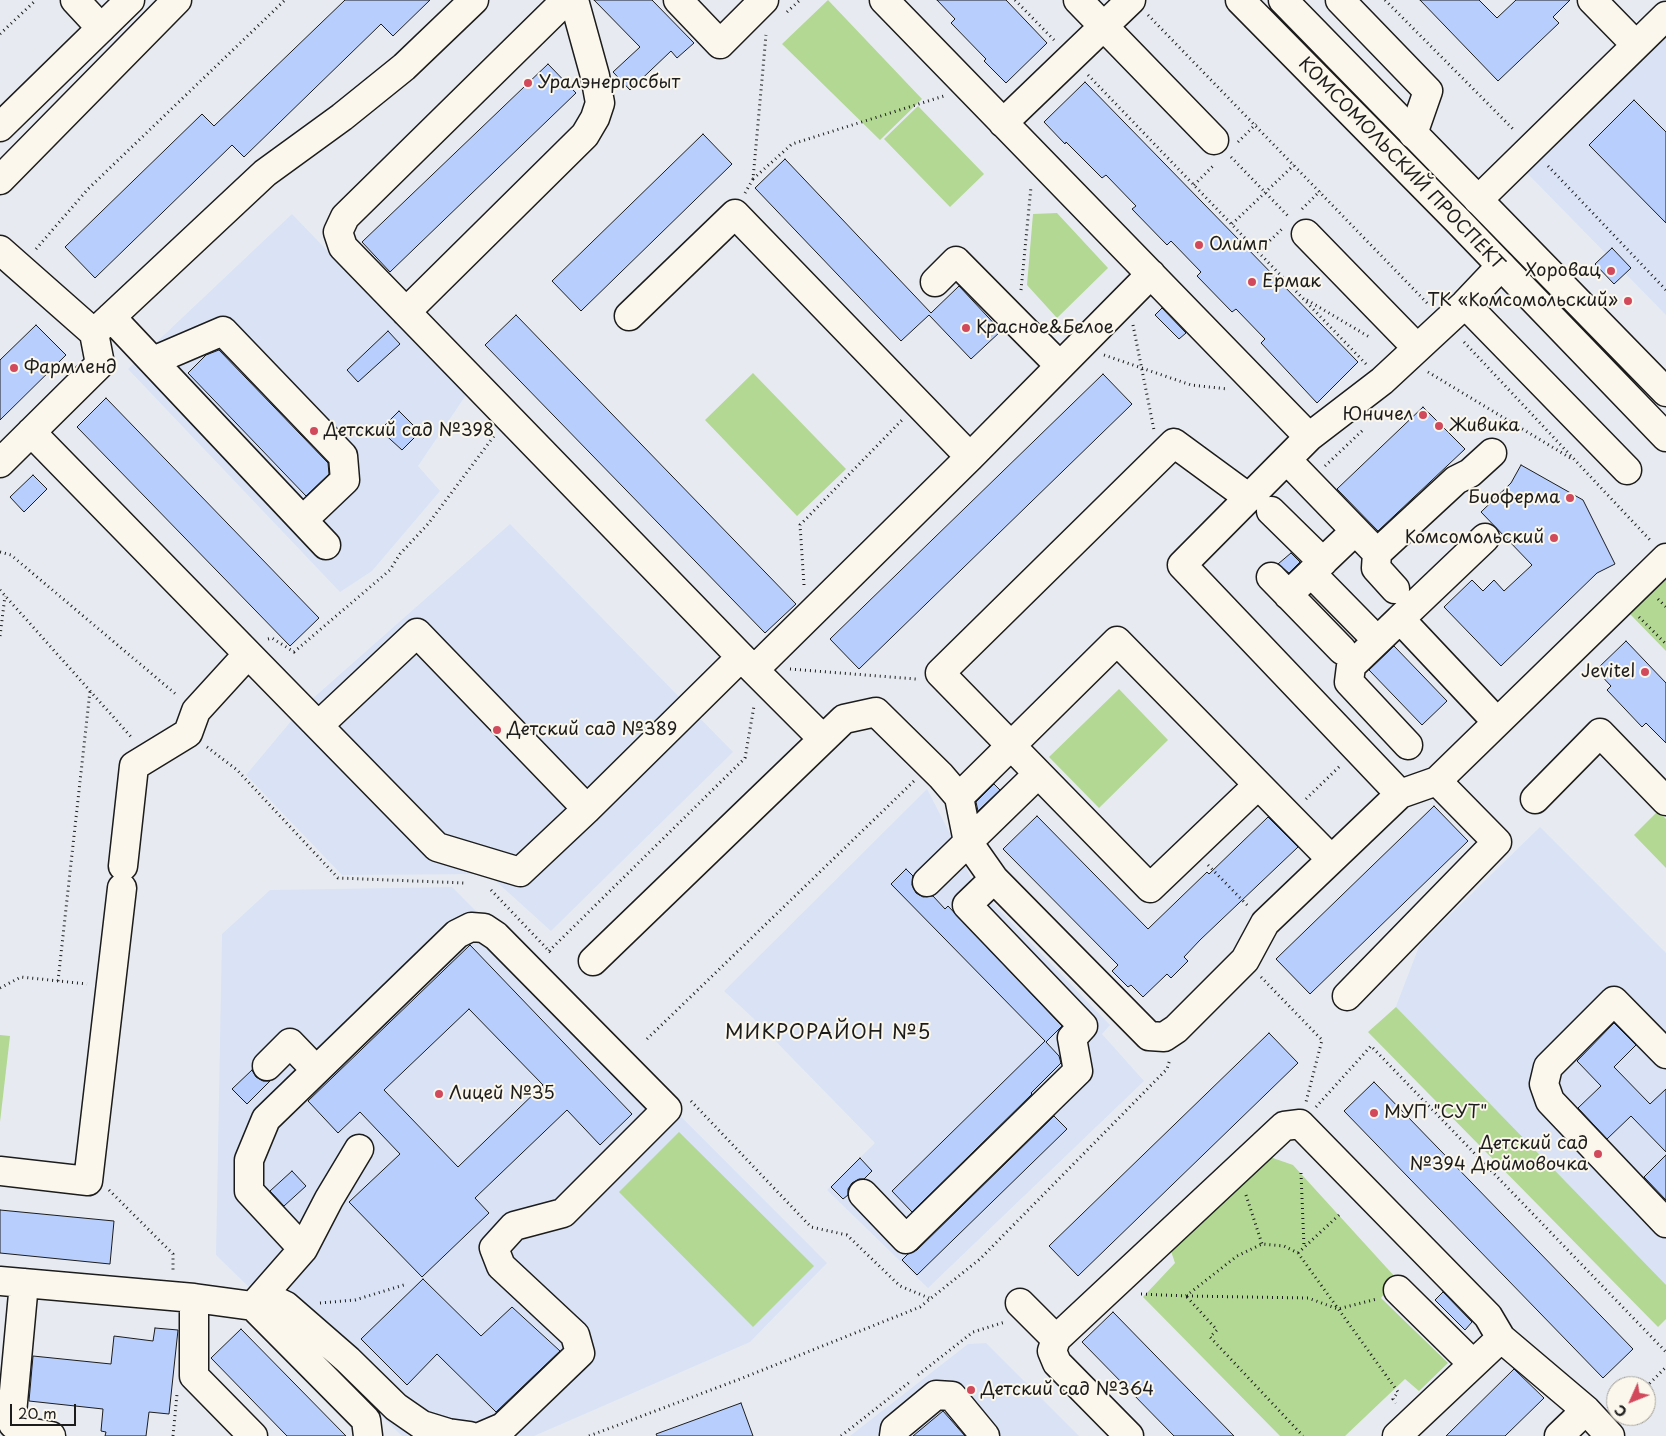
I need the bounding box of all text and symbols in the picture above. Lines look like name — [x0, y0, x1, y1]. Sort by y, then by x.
street label: КОМСОМОЛЬСКИЙ ПРОСПЕКТ — [1294, 53, 1508, 275]
place label: Уралэнергосбыт — [538, 72, 680, 94]
marker: Уралэнергосбыт — [522, 77, 534, 89]
place label: Олимп — [1209, 234, 1268, 256]
marker: Олимп — [1193, 239, 1205, 251]
place label: Хоровац — [1525, 260, 1601, 282]
marker: Хоровац — [1605, 265, 1617, 277]
place label: Ермак — [1262, 271, 1321, 293]
marker: Ермак — [1246, 276, 1258, 288]
place label: ТК «Комсомольский» — [1427, 290, 1618, 312]
marker: ТК «Комсомольский» — [1622, 295, 1634, 307]
place label: Красное&Белое — [976, 317, 1114, 339]
marker: Красное&Белое — [960, 322, 972, 334]
place label: Фармленд — [24, 357, 117, 379]
marker: Фармленд — [8, 362, 20, 374]
place label: Юничел — [1343, 404, 1413, 426]
marker: Юничел — [1417, 409, 1429, 421]
place label: Живика — [1449, 415, 1520, 437]
place label: Детский сад №398 — [324, 420, 494, 442]
marker: Живика — [1433, 420, 1445, 432]
marker: Детский сад №398 — [308, 425, 320, 437]
place label: Биоферма — [1468, 487, 1560, 509]
marker: Биоферма — [1564, 492, 1576, 504]
place label: Комсомольский — [1405, 527, 1544, 549]
marker: Комсомольский — [1548, 532, 1560, 544]
place label: Jevitel — [1581, 661, 1635, 683]
marker: Jevitel — [1639, 666, 1651, 678]
place label: Детский сад №389 — [507, 719, 677, 741]
marker: Детский сад №389 — [491, 724, 503, 736]
district label: МИКРОРАЙОН №5 — [722, 1021, 934, 1045]
place label: Лицей №35 — [449, 1083, 555, 1105]
marker: Лицей №35 — [433, 1088, 445, 1100]
place label: МУП "СУТ" — [1384, 1102, 1487, 1124]
marker: МУП "СУТ" — [1368, 1107, 1380, 1119]
place label: Детский сад №394 Дюймовочка — [1410, 1133, 1588, 1176]
marker: Детский сад №394 Дюймовочка — [1592, 1148, 1604, 1160]
north arrow — [1606, 1376, 1656, 1426]
place label: Детский сад №364 — [981, 1379, 1154, 1401]
marker: Детский сад №364 — [965, 1384, 977, 1396]
scale bar — [12, 1394, 79, 1426]
text: С — [1609, 1400, 1632, 1422]
text: 20 m — [18, 1401, 57, 1424]

